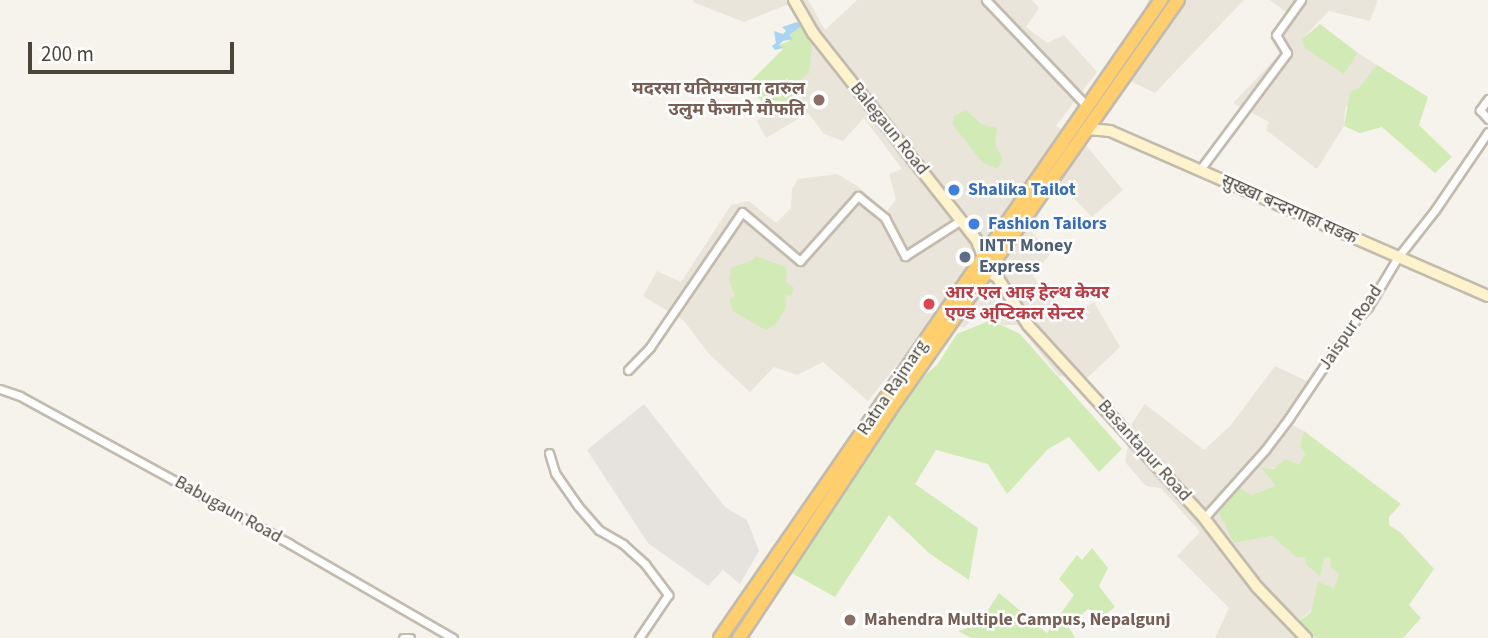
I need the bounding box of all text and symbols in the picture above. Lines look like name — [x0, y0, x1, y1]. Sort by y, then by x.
scale bar — [32, 28, 238, 72]
text: 200 m — [41, 39, 94, 69]
street label: Balegaun Road — [845, 78, 933, 180]
place label: मदरसा यतिमखाना दारुल उलुम फैजाने माैफति — [632, 79, 805, 122]
marker: मदरसा यतिमखाना दारुल उलुम फैजाने माैफति — [811, 92, 827, 108]
street label: सुख्खा बन्दरगाहा सडक — [1218, 170, 1360, 250]
place label: Shalika Tailot — [968, 179, 1076, 201]
marker: Shalika Tailot — [946, 182, 962, 198]
place label: Fashion Tailors — [988, 213, 1107, 235]
marker: Fashion Tailors — [966, 216, 982, 232]
place label: INTT Money Express — [979, 236, 1073, 278]
marker: INTT Money Express — [957, 249, 973, 265]
street label: Jaispur Road — [1315, 281, 1387, 375]
place label: आर एल आइ हेल्थ केयर एण्ड अ्प्टिकल सेन्टर — [945, 283, 1109, 326]
marker: आर एल आइ हेल्थ केयर एण्ड अ्प्टिकल सेन्टर — [919, 294, 939, 314]
street label: Ratna Rajmarg — [853, 336, 933, 440]
street label: Basantapur Road — [1093, 396, 1195, 506]
street label: Babugaun Road — [171, 472, 285, 548]
place label: Mahendra Multiple Campus, Nepalgunj — [864, 609, 1171, 631]
marker: Mahendra Multiple Campus, Nepalgunj — [842, 612, 858, 628]

